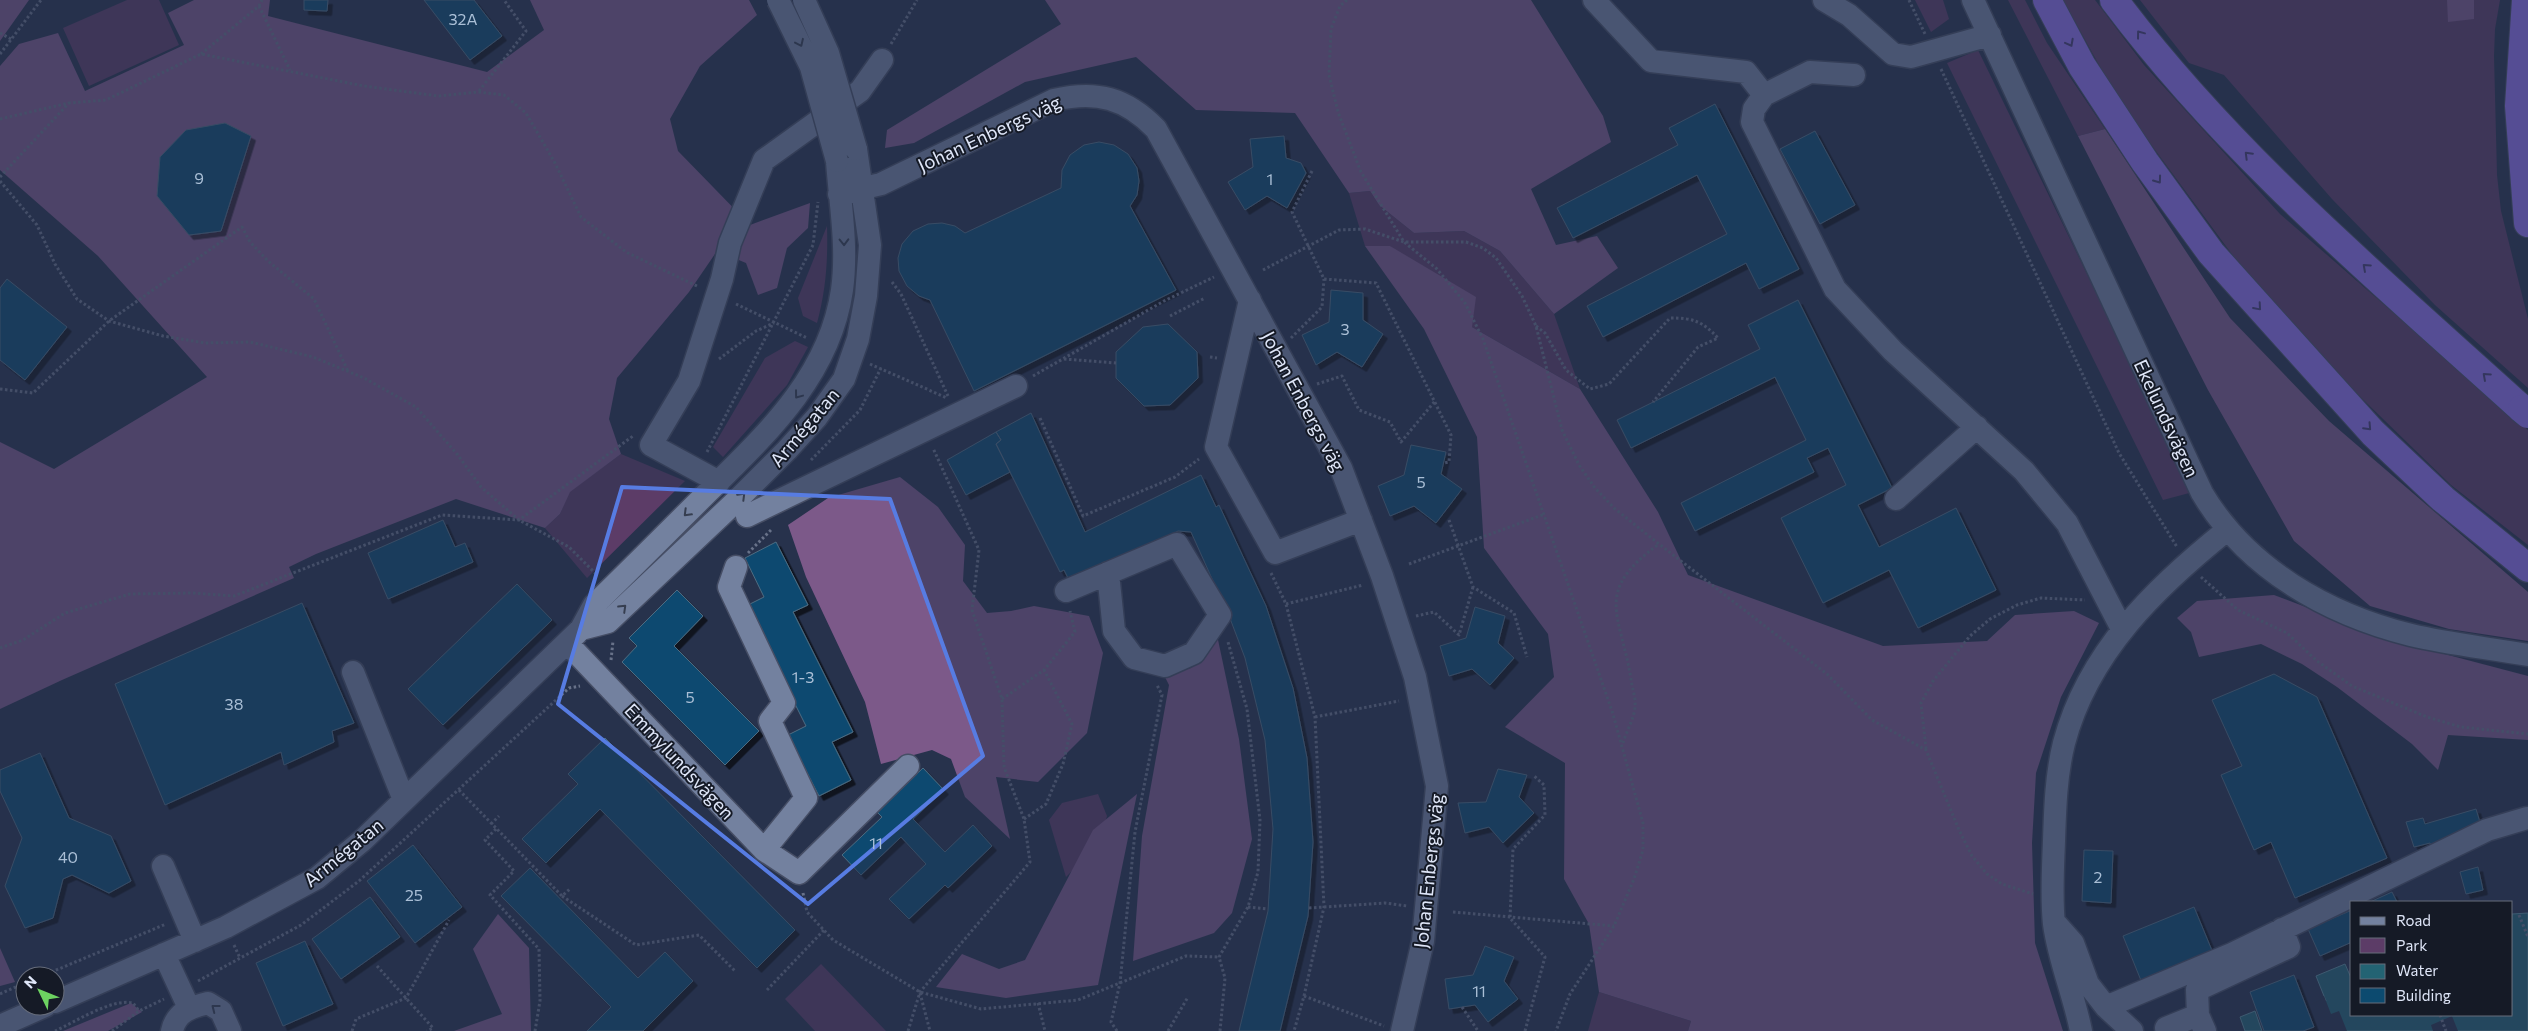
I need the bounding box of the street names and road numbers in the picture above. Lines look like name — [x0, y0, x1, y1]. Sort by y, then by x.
street label: Johan Enbergs väg — [914, 90, 1064, 176]
street label: Johan Enbergs väg — [1257, 327, 1351, 475]
street label: Ekelundsvägen — [2130, 355, 2204, 481]
street label: Armégatan — [764, 383, 844, 471]
street label: Emmylundsvägen — [620, 698, 740, 824]
street label: Johan Enbergs väg — [1408, 792, 1448, 950]
street label: Armégatan — [298, 813, 388, 891]

